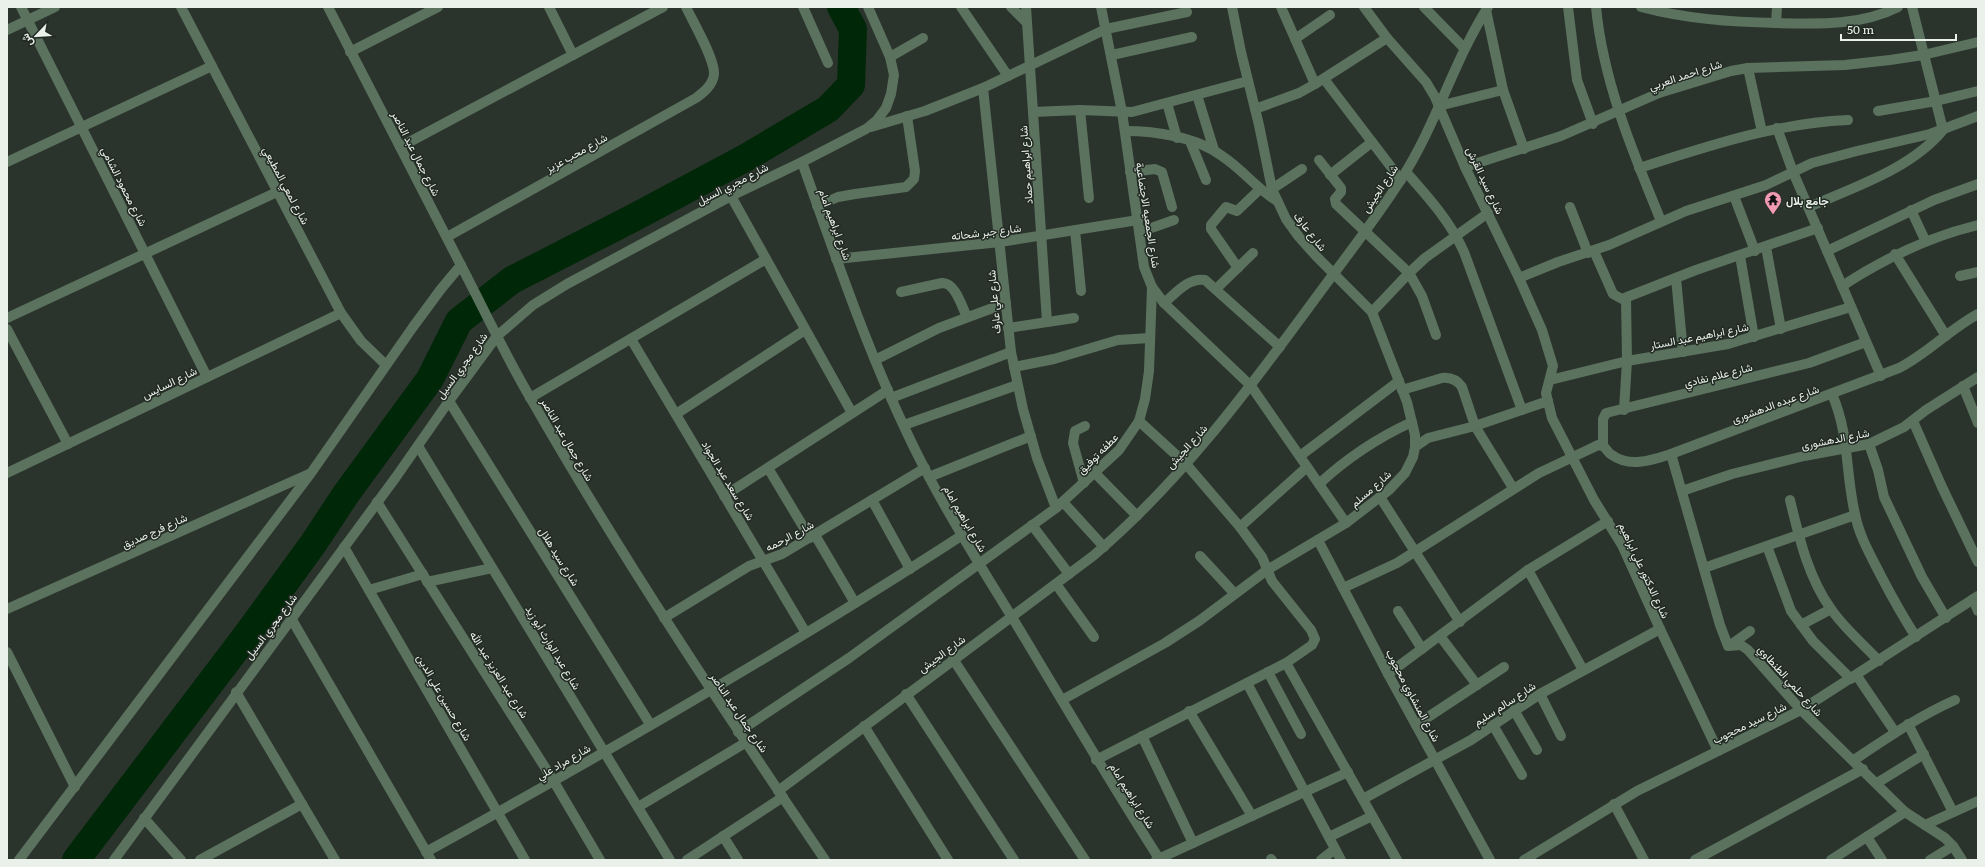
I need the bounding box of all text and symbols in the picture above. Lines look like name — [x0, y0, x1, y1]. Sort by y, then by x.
north arrow — [16, 16, 56, 56]
scale bar — [1841, 16, 1956, 42]
text: 50 m — [1847, 20, 1874, 38]
text: ش — [16, 31, 36, 50]
street label: شارع احمد العربي — [1646, 55, 1725, 96]
street label: شارع جمال عبد الناصر — [387, 107, 445, 199]
street label: شارع ابراهيم حماد — [1014, 125, 1037, 205]
street label: شارع محب عزيز — [541, 128, 610, 177]
street label: شارع محمود الشامي — [95, 143, 152, 230]
street label: شارع لمعي المطيعي — [257, 143, 314, 229]
street label: شارع سيد القرش — [1462, 144, 1509, 217]
street label: شارع مجري السيل — [693, 158, 772, 211]
street label: شارع الجيش — [1357, 160, 1402, 216]
street label: شارع الجمعيه الاجتماعية — [1132, 161, 1165, 269]
street label: شارع ابراهيم امام — [815, 186, 856, 263]
temple icon: جامع بلال — [1763, 190, 1783, 215]
place label: جامع بلال — [1786, 192, 1829, 209]
street label: شارع عارف — [1290, 208, 1332, 255]
street label: شارع جبر شحاته — [950, 219, 1022, 244]
street label: شارع علي عارف — [982, 269, 1007, 335]
street label: شارع ابراهيم عبد الستار — [1647, 318, 1750, 354]
street label: شارع مجري السيل — [431, 328, 493, 403]
street label: شارع علام نفادي — [1682, 358, 1755, 393]
street label: شارع السايس — [139, 362, 200, 403]
street label: شارع عبده الدهشورى — [1729, 380, 1822, 427]
street label: شارع جمال عبد الناصر — [536, 394, 598, 484]
street label: شارع الجيش — [1162, 420, 1211, 473]
street label: شارع الدهشورى — [1799, 423, 1871, 453]
street label: عطفه توفيق — [1073, 429, 1121, 477]
street label: شارع سعد عبد الجواد — [698, 437, 759, 524]
street label: شارع مسلم — [1346, 465, 1395, 511]
street label: شارع ابراهيم امام — [940, 482, 992, 555]
street label: شارع فرج صديق — [119, 508, 190, 552]
street label: شارع الرحمه — [762, 515, 817, 555]
street label: شارع الدكتور علي ابراهيم — [1613, 519, 1674, 622]
street label: شارع سيد هلال — [535, 524, 585, 589]
street label: شارع مجري السيل — [240, 590, 303, 664]
street label: شارع عبد الوارث أبو زيد — [522, 602, 586, 693]
street label: شارع عبد العزيز عبد الله — [466, 627, 533, 721]
street label: شارع الجيش — [914, 630, 969, 676]
street label: شارع حلمي الطنطاوي — [1752, 641, 1828, 721]
street label: شارع المنشاوي محجوب — [1380, 646, 1445, 746]
street label: شارع حسين علي الدين — [411, 651, 476, 745]
street label: شارع جمال عبد الناصر — [706, 668, 773, 756]
street label: شارع سالم سليم — [1470, 677, 1539, 730]
street label: شارع سيد محجوب — [1709, 697, 1789, 748]
street label: شارع مراد علي — [533, 739, 595, 786]
street label: شارع ابراهيم امام — [1106, 759, 1160, 832]

